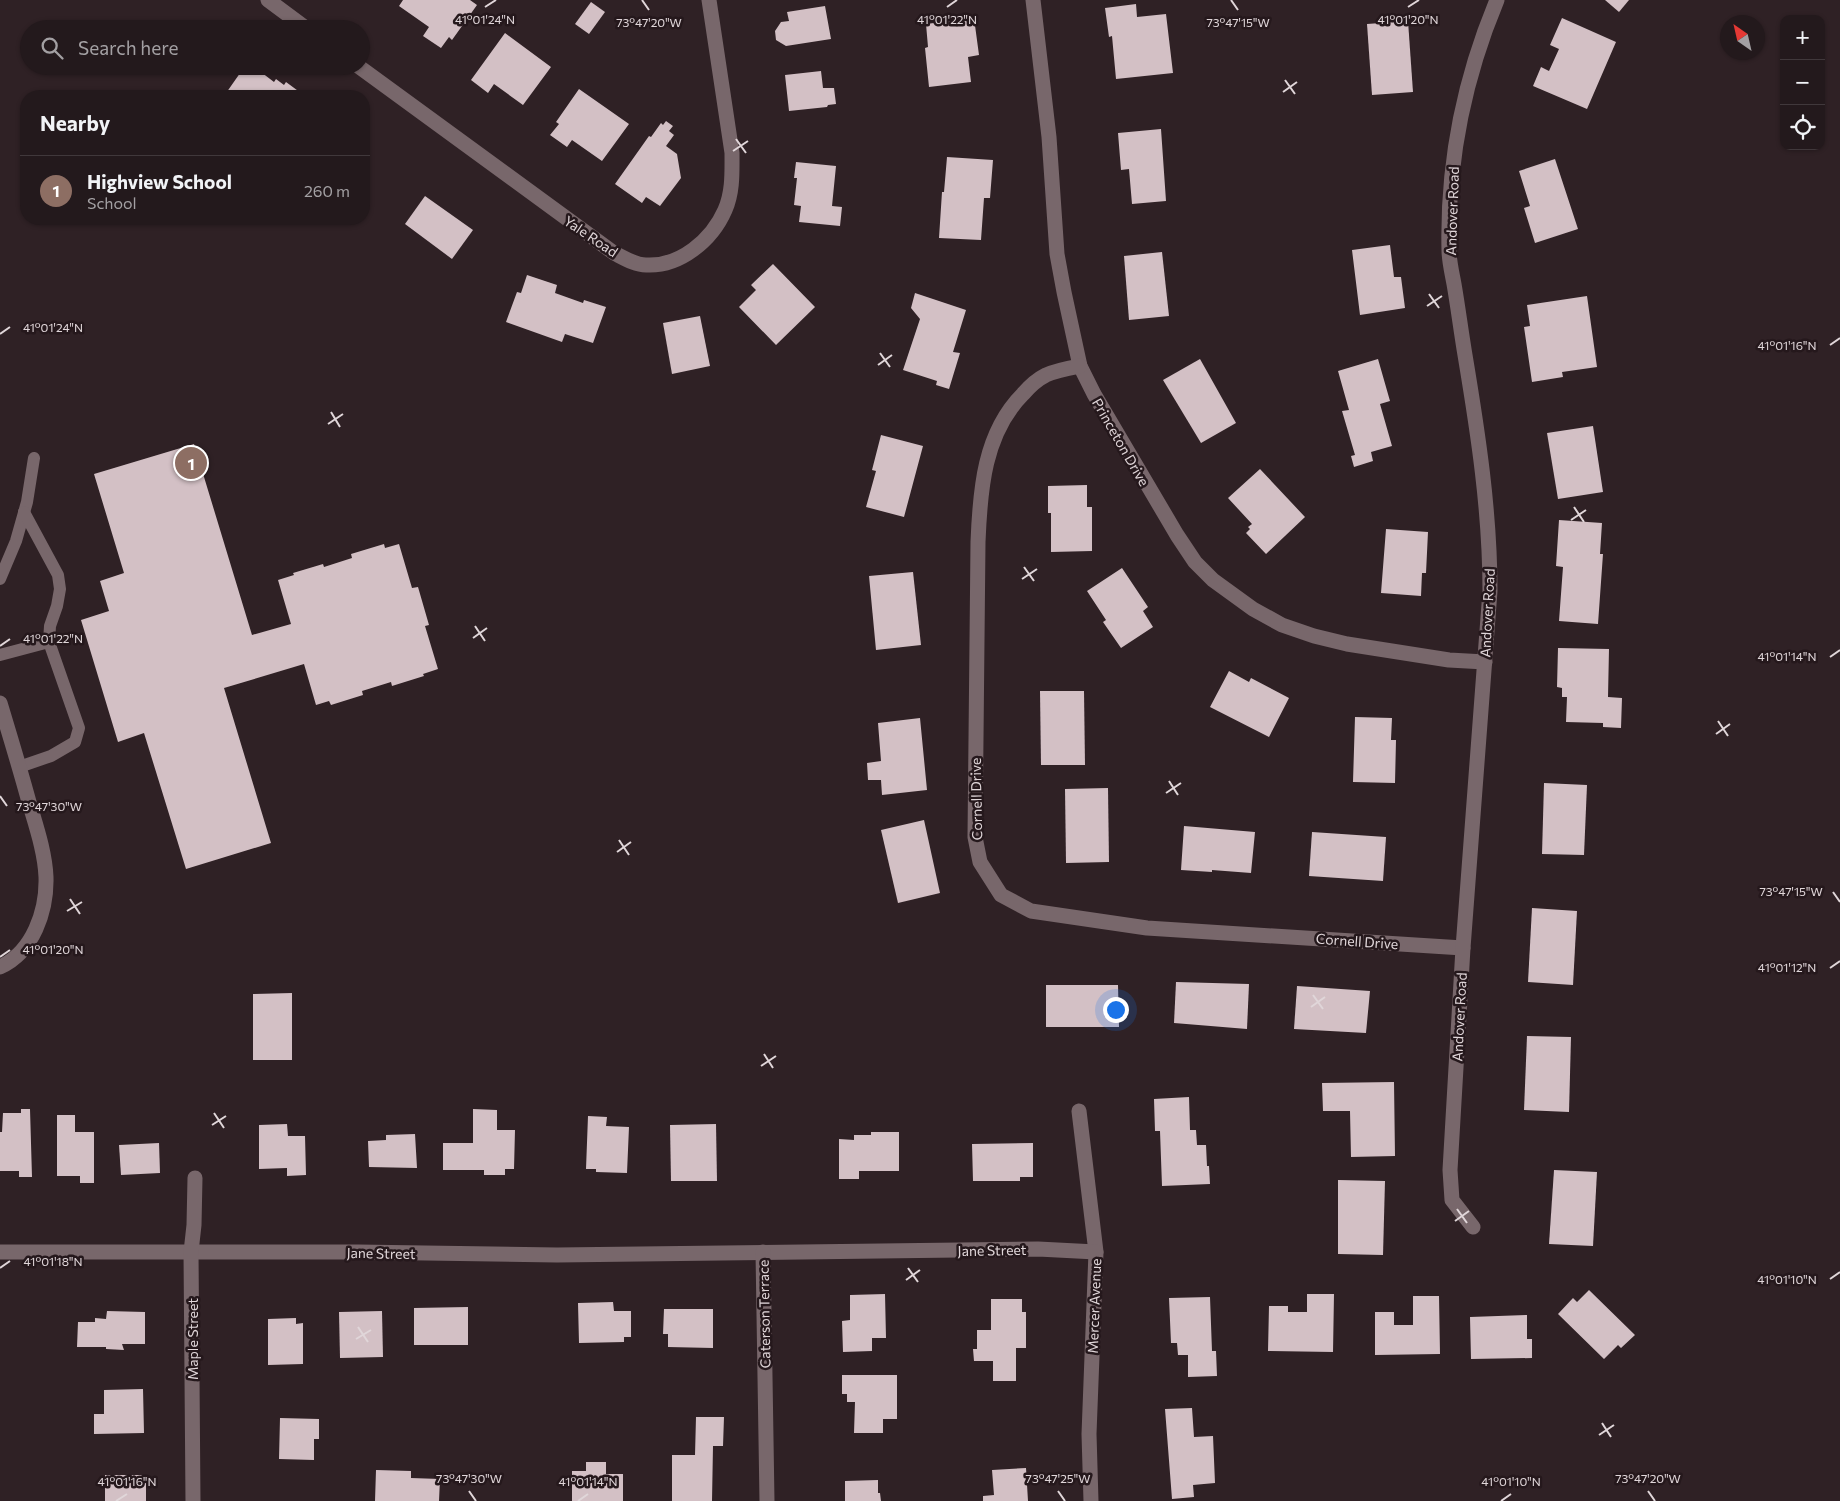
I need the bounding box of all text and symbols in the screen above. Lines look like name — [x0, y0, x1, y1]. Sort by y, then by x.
text: 41°01'24"N — [455, 12, 515, 26]
text: 41°01'22"N — [917, 12, 977, 26]
text: 41°01'20"N — [1377, 12, 1439, 26]
text: 73°47'20"W — [616, 15, 682, 29]
text: 73°47'15"W — [1206, 15, 1270, 29]
north arrow — [1720, 15, 1765, 60]
map controls — [1780, 15, 1825, 150]
button: + — [1780, 15, 1825, 60]
search box — [20, 20, 370, 75]
icon: search — [38, 34, 66, 62]
text: Search here — [78, 36, 178, 59]
button: − — [1780, 60, 1825, 105]
button: locate — [1780, 105, 1825, 150]
text: Nearby — [40, 110, 110, 135]
street label: Andover Road — [1442, 166, 1462, 256]
text: Highview School — [87, 170, 232, 193]
text: 1 — [52, 181, 60, 200]
text: 260 m — [304, 181, 350, 200]
text: School — [87, 193, 137, 212]
street label: Yale Road — [561, 212, 621, 260]
text: 41°01'24"N — [23, 320, 83, 334]
text: 41°01'16"N — [1757, 338, 1817, 352]
street label: Princeton Drive — [1089, 395, 1153, 489]
pin: 1 — [175, 444, 207, 482]
street label: Andover Road — [1476, 568, 1498, 658]
text: 41°01'22"N — [23, 631, 83, 645]
text: 41°01'14"N — [1758, 649, 1816, 663]
street label: Cornell Drive — [967, 758, 985, 840]
text: 73°47'30"W — [16, 799, 82, 813]
text: 73°47'15"W — [1759, 884, 1823, 898]
street label: Cornell Drive — [1315, 930, 1399, 952]
text: 41°01'20"N — [22, 942, 84, 956]
text: 41°01'12"N — [1758, 960, 1816, 974]
street label: Andover Road — [1448, 972, 1470, 1062]
your location — [1103, 997, 1129, 1023]
street label: Jane Street — [957, 1241, 1027, 1259]
street label: Jane Street — [346, 1244, 416, 1262]
text: 41°01'18"N — [23, 1254, 83, 1268]
street label: Mercer Avenue — [1084, 1258, 1104, 1354]
street label: Caterson Terrace — [755, 1260, 773, 1368]
text: 41°01'10"N — [1757, 1272, 1817, 1286]
street label: Maple Street — [184, 1298, 201, 1380]
text: 73°47'30"W — [436, 1471, 502, 1485]
text: 73°47'25"W — [1026, 1471, 1090, 1485]
text: 73°47'20"W — [1615, 1471, 1681, 1485]
text: 41°01'16"N — [97, 1474, 157, 1488]
text: 41°01'14"N — [559, 1474, 617, 1488]
text: 41°01'10"N — [1481, 1474, 1541, 1488]

